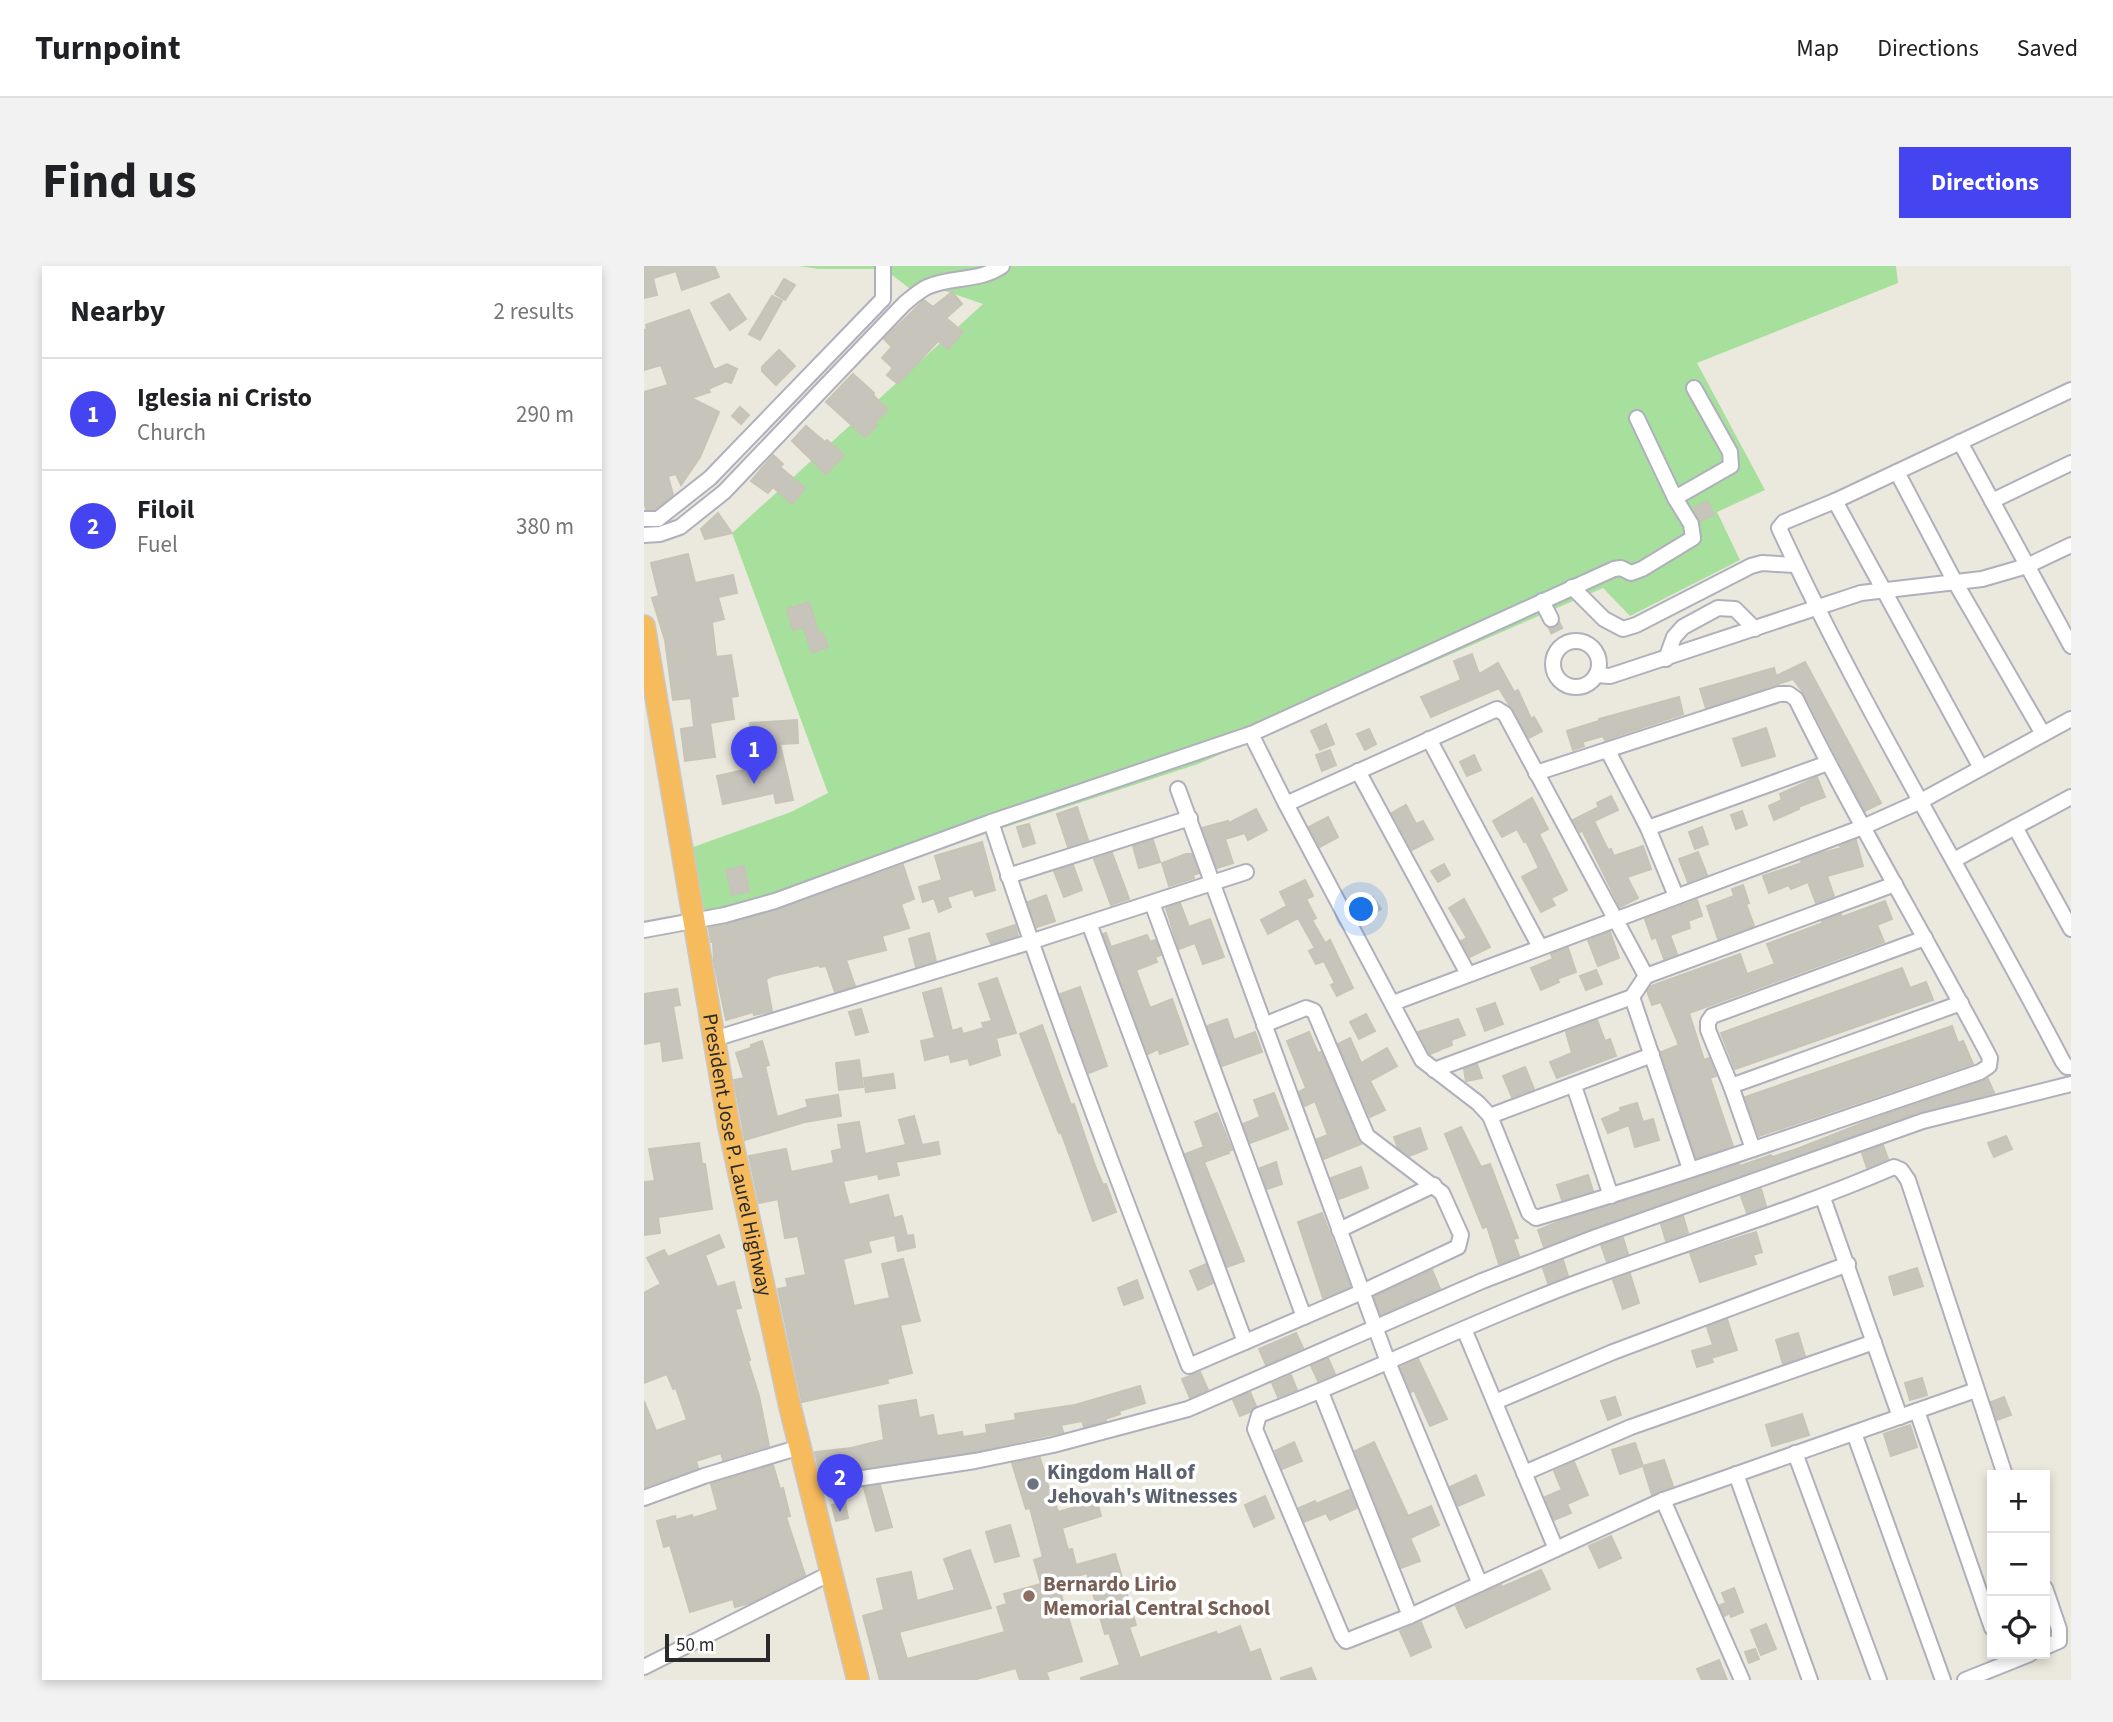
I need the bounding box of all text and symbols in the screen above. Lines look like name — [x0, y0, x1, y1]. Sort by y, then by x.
text: Turnpoint — [35, 25, 181, 72]
text: Map — [1796, 31, 1839, 66]
text: Directions — [1877, 31, 1979, 66]
text: Saved — [2017, 31, 2078, 66]
text: Find us — [42, 147, 197, 217]
button: Directions — [1899, 147, 2071, 218]
text: Nearby — [70, 290, 165, 333]
text: 2 results — [494, 295, 574, 328]
text: Iglesia ni Cristo — [137, 379, 312, 416]
text: 1 — [87, 398, 99, 431]
text: 290 m — [516, 398, 574, 431]
text: Church — [137, 416, 206, 449]
text: Filoil — [137, 491, 194, 528]
text: 2 — [87, 510, 99, 543]
text: 380 m — [516, 510, 574, 543]
text: Fuel — [137, 528, 178, 561]
pin: 1 — [731, 726, 777, 784]
your location — [1344, 892, 1378, 926]
street label: President Jose P. Laurel Highway — [695, 1011, 780, 1299]
pin: 2 — [817, 1454, 863, 1512]
place label: Kingdom Hall of Jehovah's Witnesses — [1047, 1457, 1238, 1511]
map controls — [1987, 1470, 2050, 1659]
button: + — [1987, 1470, 2050, 1533]
marker: Kingdom Hall of Jehovah's Witnesses — [1025, 1476, 1041, 1492]
button: − — [1987, 1533, 2050, 1596]
place label: Bernardo Lirio Memorial Central School — [1043, 1569, 1270, 1623]
marker: Bernardo Lirio Memorial Central School — [1021, 1588, 1037, 1604]
button: locate — [1987, 1596, 2050, 1659]
scale bar — [665, 1631, 770, 1663]
text: 50 m — [676, 1632, 714, 1659]

